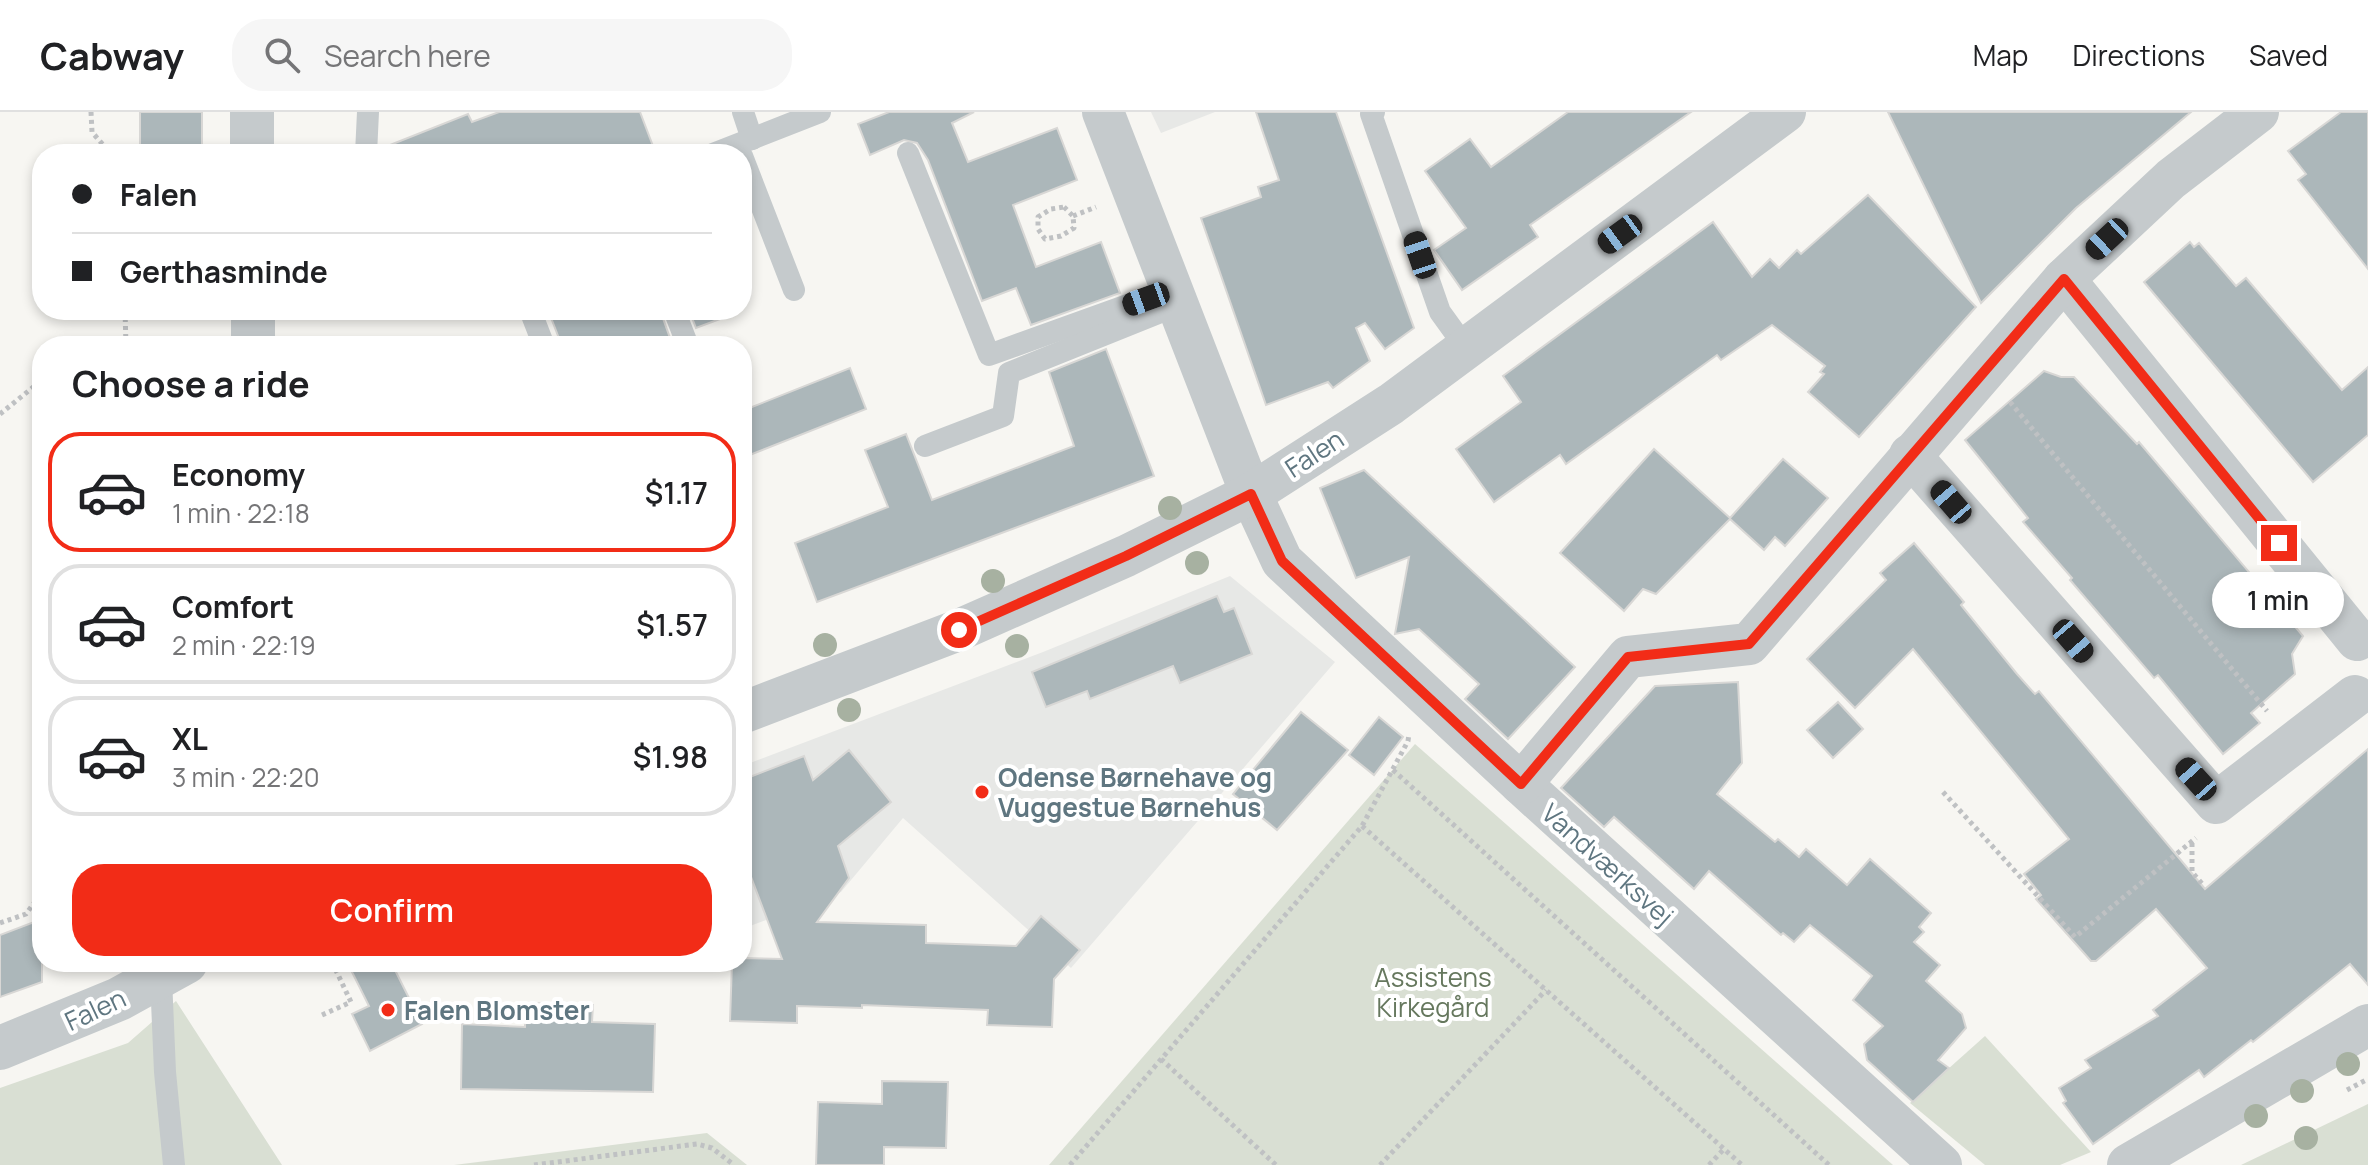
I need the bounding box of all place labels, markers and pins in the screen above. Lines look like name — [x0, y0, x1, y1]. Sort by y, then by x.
place label: Odense Børnehave og Vuggestue Børnehus — [998, 759, 1272, 825]
marker: Odense Børnehave og Vuggestue Børnehus — [973, 783, 991, 801]
place label: Falen Blomster — [404, 992, 590, 1028]
marker: Falen Blomster — [379, 1001, 397, 1019]

